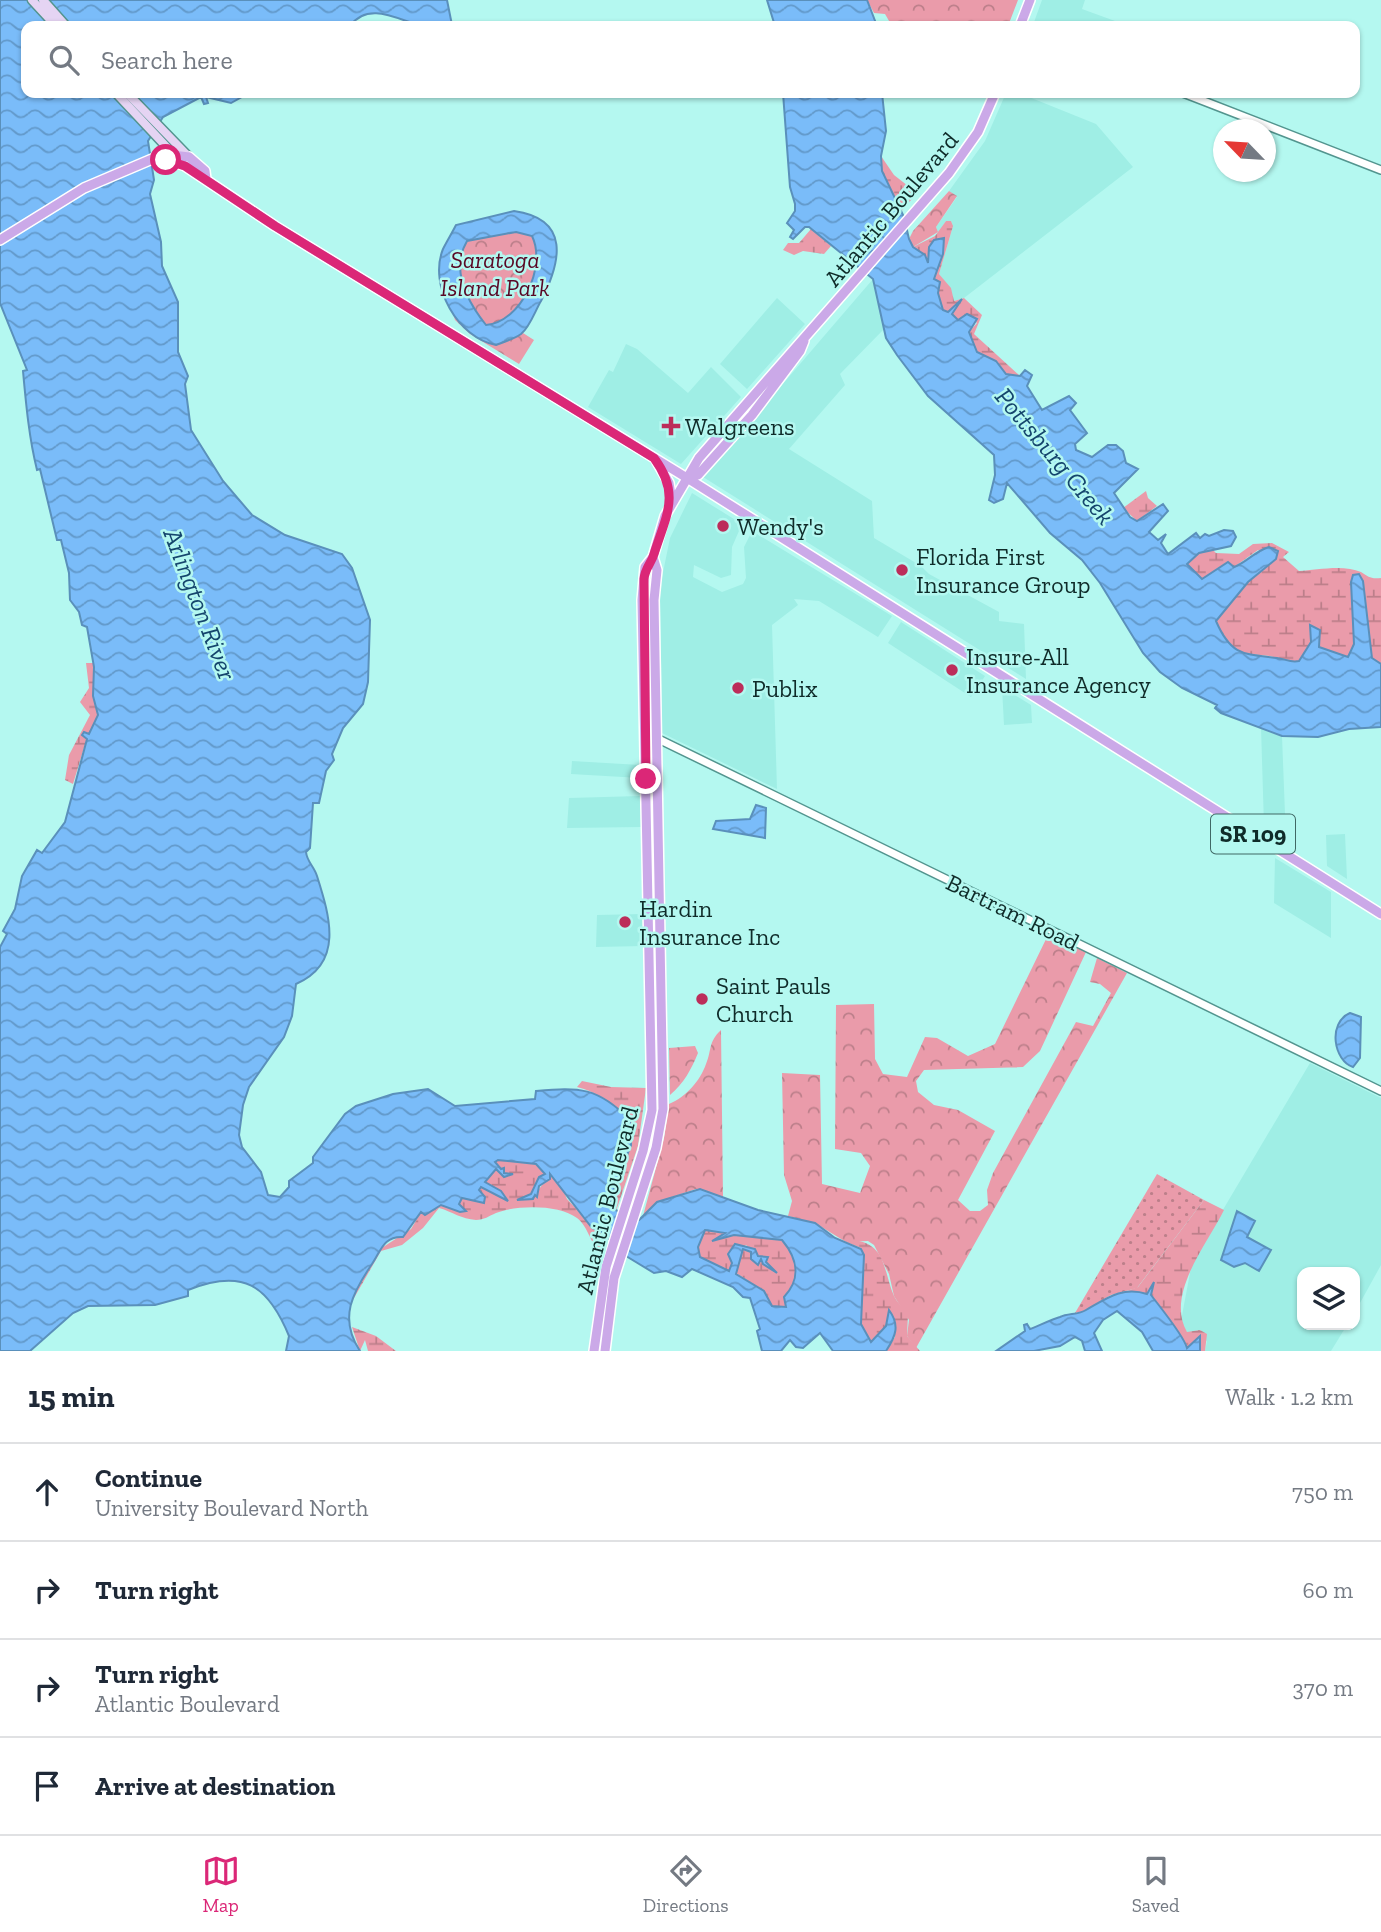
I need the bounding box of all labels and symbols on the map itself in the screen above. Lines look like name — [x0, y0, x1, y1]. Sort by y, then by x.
north arrow — [1213, 119, 1276, 182]
street label: Atlantic Boulevard — [818, 126, 964, 292]
route start — [150, 144, 181, 175]
park label: Saratoga Island Park — [440, 245, 550, 302]
water label: Pottsburg Creek — [988, 381, 1122, 531]
place label: Walgreens — [685, 412, 794, 441]
marker: Walgreens — [663, 418, 679, 434]
place label: Wendy's — [737, 512, 824, 541]
marker: Wendy's — [715, 518, 731, 534]
water label: Arlington River — [156, 523, 244, 684]
place label: Florida First Insurance Group — [916, 542, 1090, 599]
marker: Florida First Insurance Group — [894, 562, 910, 578]
place label: Insure-All Insurance Agency — [966, 642, 1151, 699]
marker: Insure-All Insurance Agency — [944, 662, 960, 678]
place label: Publix — [752, 674, 818, 703]
marker: Publix — [730, 680, 746, 696]
route end — [630, 763, 661, 794]
road number: SR 109 — [1211, 814, 1295, 854]
street label: Bartram Road — [942, 867, 1084, 957]
place label: Hardin Insurance Inc — [639, 894, 780, 951]
marker: Hardin Insurance Inc — [617, 914, 633, 930]
place label: Saint Pauls Church — [716, 971, 831, 1028]
marker: Saint Pauls Church — [694, 991, 710, 1007]
street label: Atlantic Boulevard — [570, 1103, 644, 1297]

